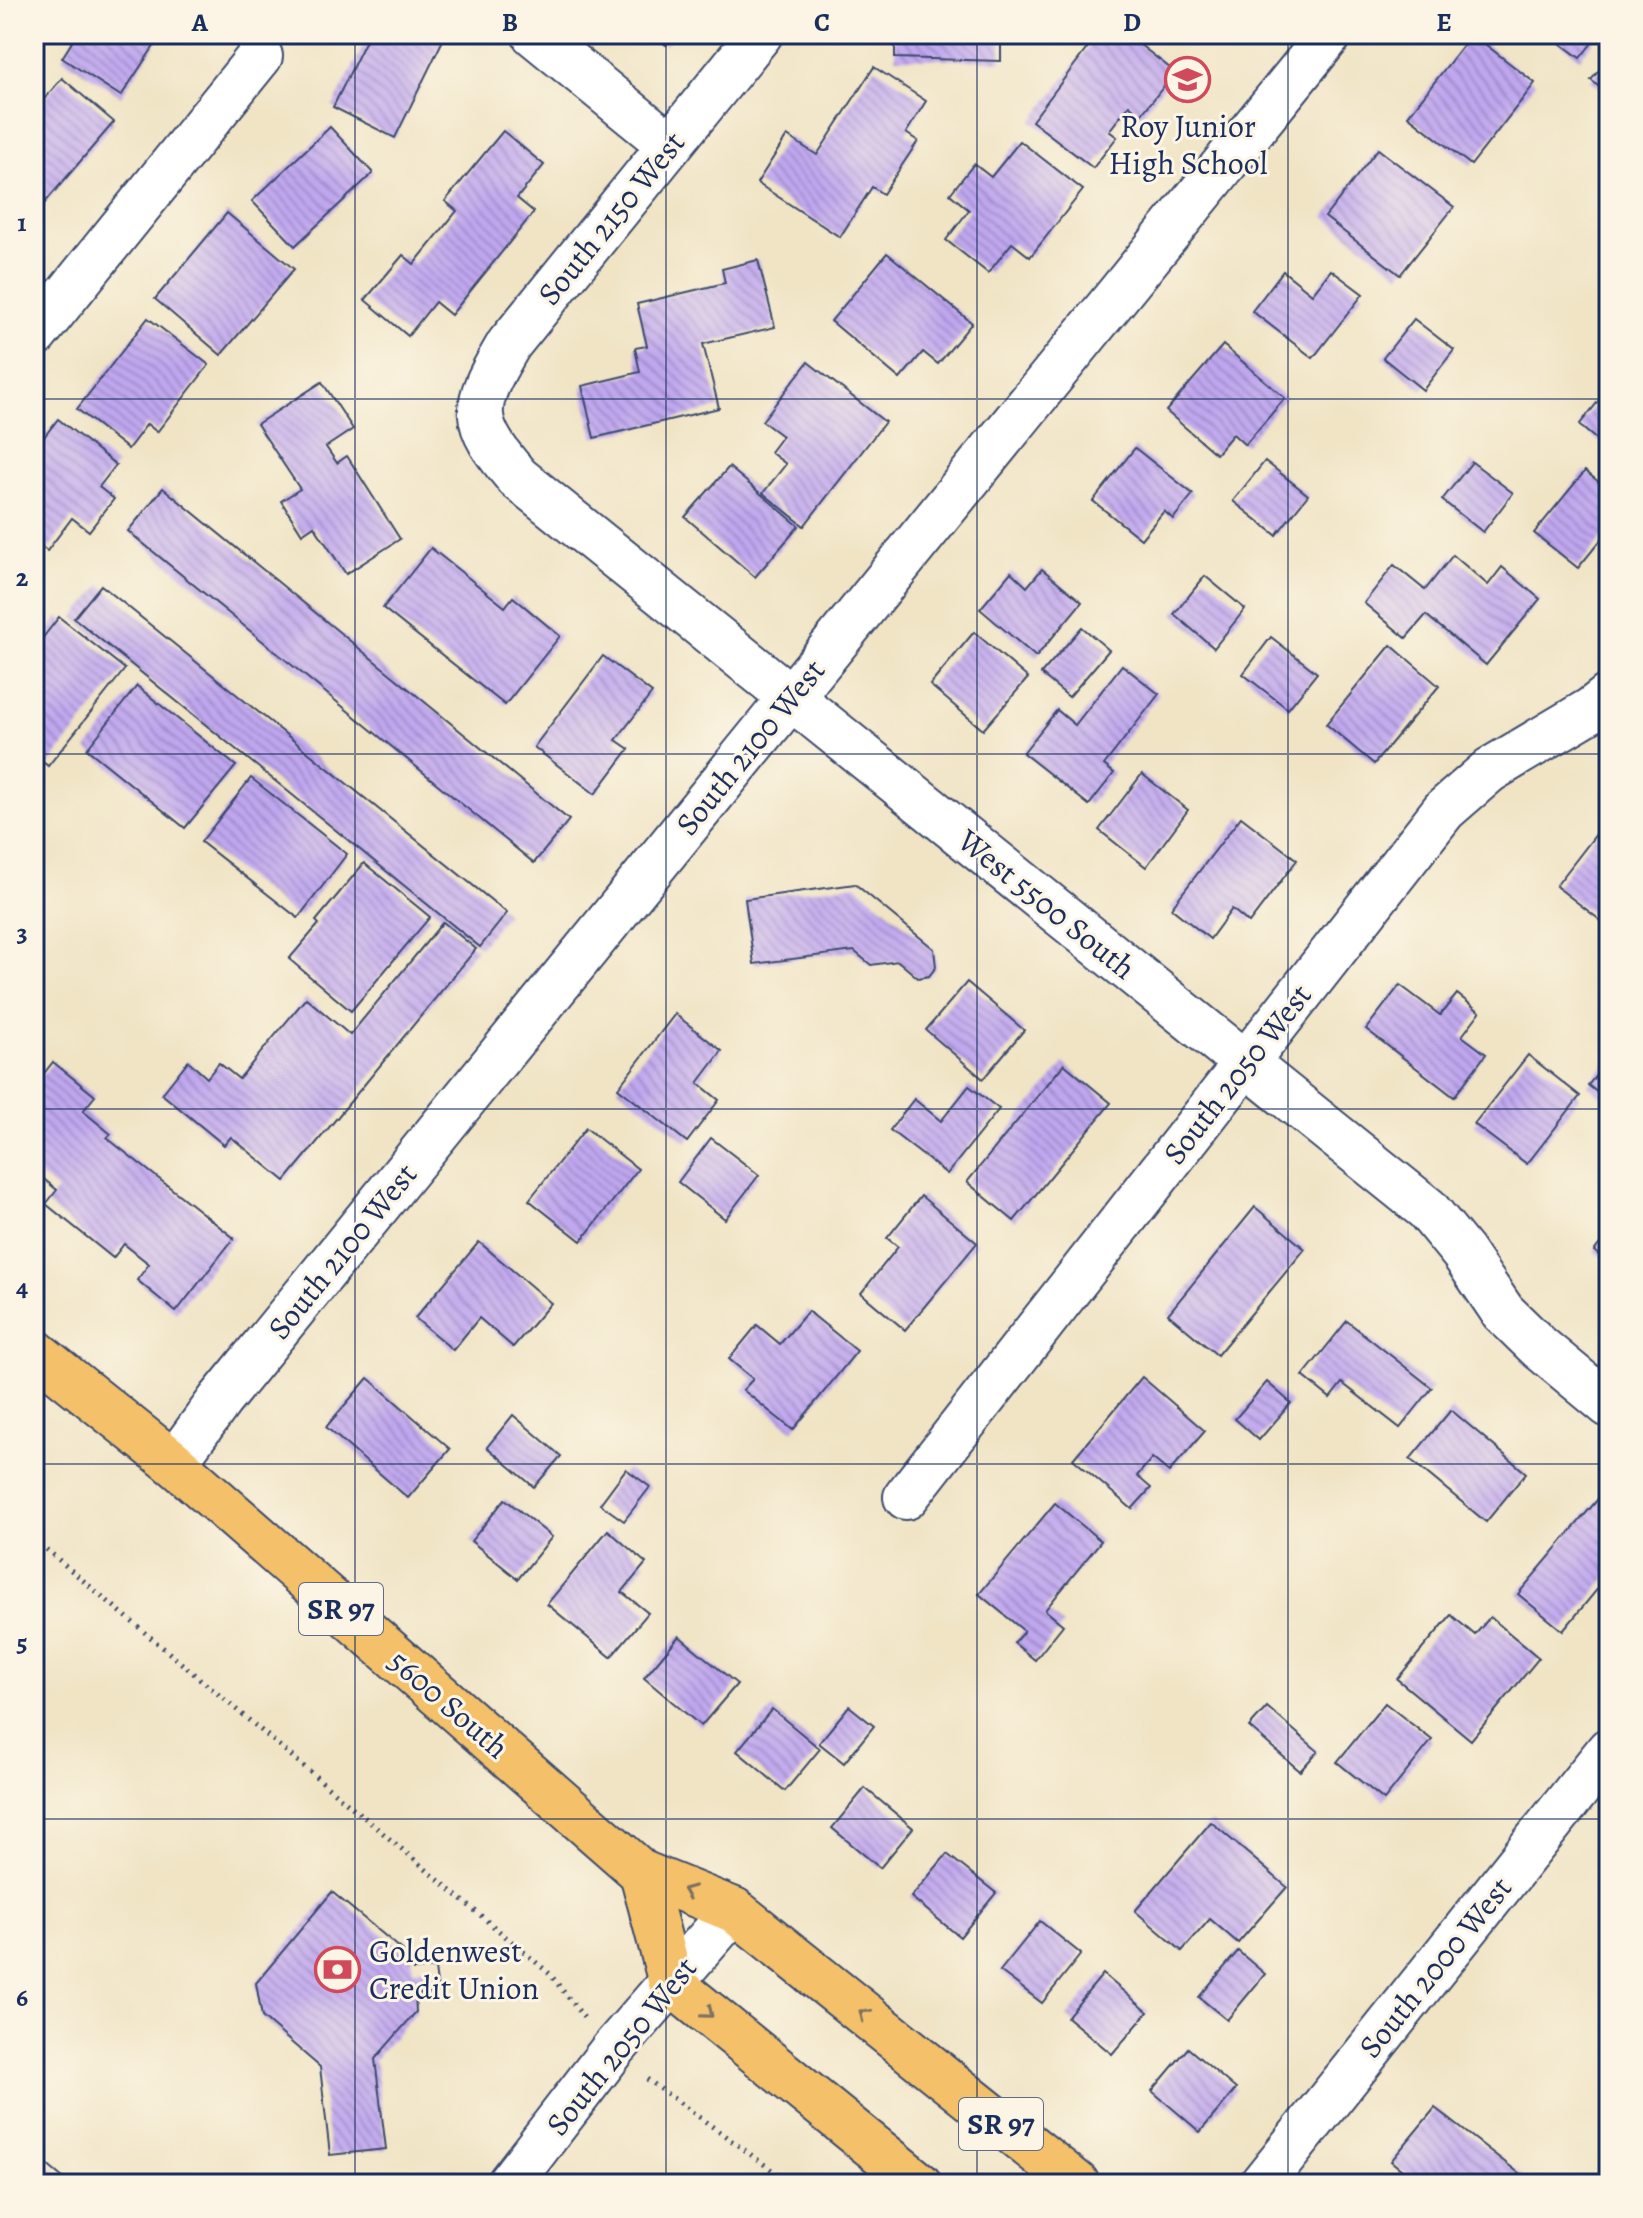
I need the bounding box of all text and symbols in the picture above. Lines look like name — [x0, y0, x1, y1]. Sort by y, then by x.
text: A — [191, 5, 209, 40]
text: B — [502, 5, 518, 40]
text: C — [814, 5, 830, 40]
text: D — [1123, 5, 1141, 40]
text: E — [1436, 5, 1452, 40]
school or university icon: Roy Junior High School — [1164, 55, 1212, 103]
place label: Roy Junior High School — [1109, 104, 1268, 185]
street label: South 2150 West — [527, 122, 695, 314]
text: 1 — [17, 205, 27, 240]
text: 2 — [16, 560, 29, 595]
street label: South 2100 West — [665, 649, 835, 845]
street label: West 5500 South — [948, 818, 1145, 989]
text: 3 — [16, 915, 28, 950]
street label: South 2050 West — [1153, 975, 1321, 1173]
street label: South 2100 West — [257, 1153, 427, 1349]
text: 4 — [16, 1270, 28, 1305]
road number: SR 97 — [299, 1583, 383, 1635]
text: 5 — [16, 1625, 28, 1660]
street label: 5600 South — [379, 1639, 519, 1769]
street label: South 2000 West — [1348, 1867, 1522, 2067]
one-way arrow — [682, 1885, 696, 1901]
place label: Goldenwest Credit Union — [369, 1929, 539, 2010]
bank icon: Goldenwest Credit Union — [314, 1945, 362, 1993]
street label: South 2050 West — [535, 1947, 707, 2145]
text: 6 — [16, 1980, 28, 2015]
one-way arrow — [699, 2004, 714, 2018]
one-way arrow — [859, 2010, 874, 2024]
road number: SR 97 — [959, 2098, 1043, 2150]

